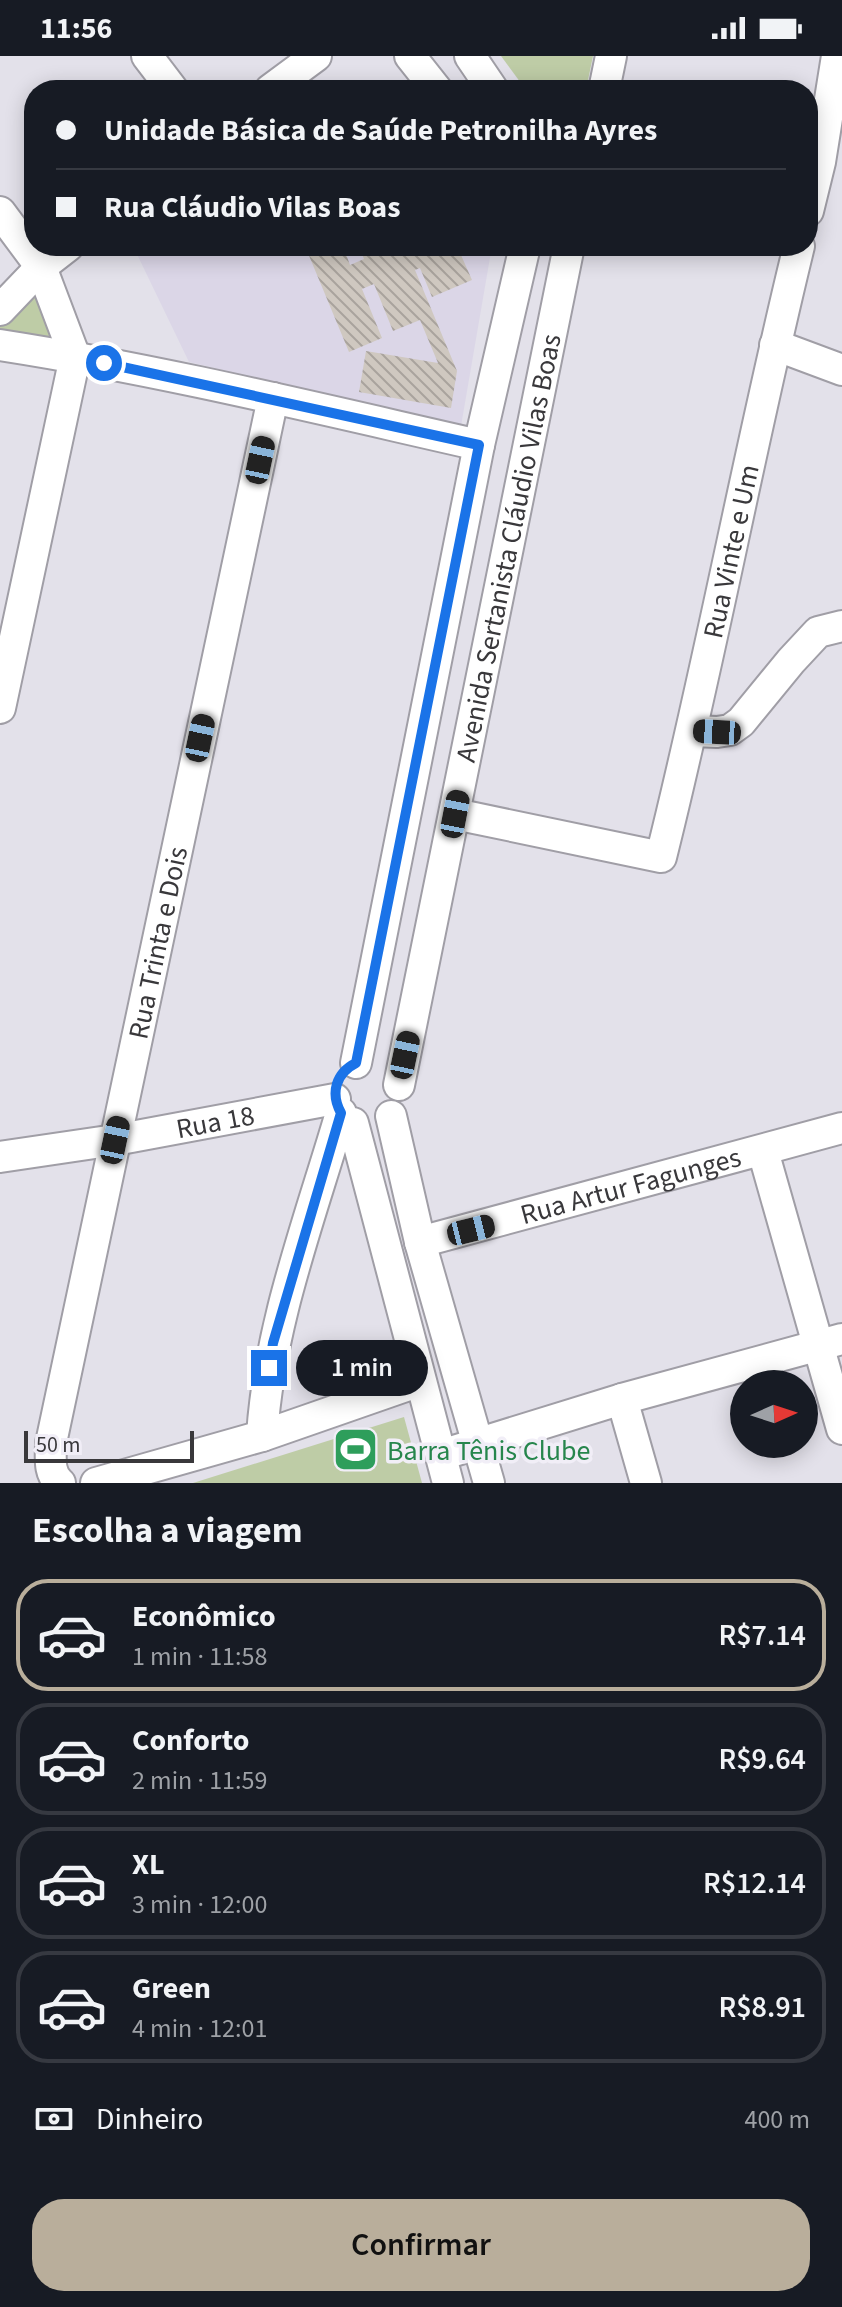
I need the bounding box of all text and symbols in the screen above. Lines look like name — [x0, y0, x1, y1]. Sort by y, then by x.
text: 11:56 — [40, 7, 112, 50]
text: Unidade Básica de Saúde Petronilha Ayres — [104, 109, 657, 152]
text: Rua Cláudio Vilas Boas — [104, 186, 400, 229]
street label: Avenida Sertanista Cláudio Vilas Boas — [446, 331, 572, 766]
route start — [86, 345, 122, 381]
car — [243, 434, 277, 486]
street label: Rua Vinte e Um — [693, 461, 770, 642]
car — [183, 712, 217, 764]
car — [692, 719, 742, 745]
car — [439, 788, 471, 840]
street label: Rua Trinta e Dois — [118, 843, 198, 1043]
car — [388, 1029, 422, 1081]
street label: Rua 18 — [173, 1095, 258, 1149]
car — [98, 1114, 132, 1166]
street label: Rua Artur Fagunges — [516, 1137, 745, 1235]
car — [445, 1213, 497, 1247]
callout: 1 min — [297, 1340, 429, 1396]
text: 1 min — [331, 1349, 393, 1386]
route end — [251, 1350, 287, 1386]
north arrow — [730, 1370, 818, 1458]
map controls — [730, 1370, 818, 1458]
sports icon: Barra Tênis Clube — [332, 1426, 380, 1474]
scale bar — [24, 1427, 194, 1463]
text: 50 m — [36, 1429, 81, 1461]
place label: Barra Tênis Clube — [387, 1431, 590, 1471]
text: Escolha a viagem — [32, 1505, 303, 1556]
text: Econômico — [132, 1595, 276, 1638]
icon: car — [36, 1599, 108, 1671]
text: R$7.14 — [718, 1614, 806, 1657]
text: 1 min · 11:58 — [132, 1638, 267, 1675]
text: Conforto — [132, 1719, 249, 1762]
icon: car — [36, 1723, 108, 1795]
text: R$9.64 — [718, 1738, 806, 1781]
text: 2 min · 11:59 — [132, 1762, 267, 1799]
text: XL — [132, 1843, 165, 1886]
icon: car — [36, 1847, 108, 1919]
text: R$12.14 — [703, 1862, 806, 1905]
text: 3 min · 12:00 — [132, 1886, 267, 1923]
text: Green — [132, 1967, 211, 2010]
icon: car — [36, 1971, 108, 2043]
text: R$8.91 — [718, 1986, 806, 2029]
text: 4 min · 12:01 — [132, 2010, 267, 2047]
icon: cash — [32, 2097, 76, 2141]
text: Dinheiro — [96, 2098, 203, 2141]
text: 400 m — [744, 2101, 810, 2138]
button: Confirmar — [32, 2199, 810, 2291]

